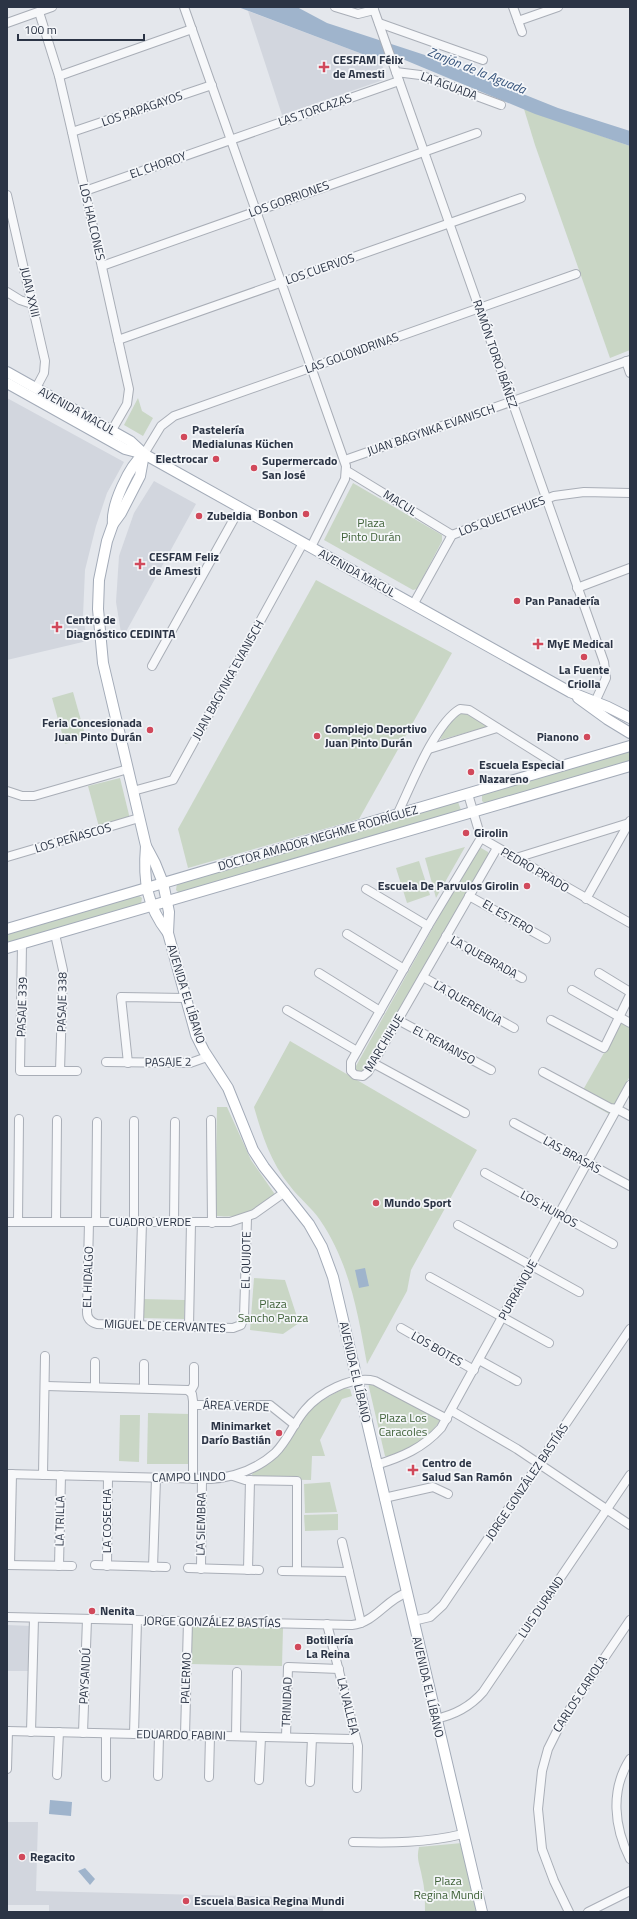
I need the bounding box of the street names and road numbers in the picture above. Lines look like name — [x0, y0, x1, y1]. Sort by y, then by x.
street label: LA AGUADA — [418, 66, 480, 105]
street label: LOS PAPAGAYOS — [99, 86, 185, 131]
street label: LAS TORCAZAS — [275, 88, 354, 131]
street label: EL CHOROY — [127, 146, 189, 183]
street label: LOS GORRIONES — [246, 175, 332, 222]
street label: LOS HALCONES — [74, 181, 111, 262]
street label: LOS CUERVOS — [283, 248, 357, 289]
street label: JUAN XXIII — [15, 265, 46, 319]
street label: RAMÓN TORO IBÁÑEZ — [468, 297, 523, 411]
street label: LAS GOLONDRINAS — [302, 327, 401, 378]
street label: AVENIDA MACUL — [35, 381, 120, 440]
street label: JUAN BAGYNKA EVANISCH — [364, 399, 497, 460]
street label: MACUL — [380, 485, 421, 521]
street label: LOS QUELTEHUES — [456, 490, 548, 541]
street label: AVENIDA MACUL — [315, 543, 400, 602]
street label: JUAN BAGYNKA EVANISCH — [187, 616, 268, 743]
street label: DOCTOR AMADOR NEGHME RODRÍGUEZ — [216, 800, 420, 875]
street label: LOS PEÑASCOS — [32, 818, 113, 858]
street label: PEDRO PRADO — [497, 842, 573, 897]
street label: EL ESTERO — [479, 894, 537, 939]
street label: LA QUEBRADA — [447, 930, 521, 983]
street label: AVENIDA EL LÍBANO — [162, 942, 211, 1046]
street label: PASAJE 338 — [51, 971, 72, 1032]
street label: LA QUERENCIA — [430, 975, 506, 1030]
street label: PASAJE 339 — [11, 976, 32, 1037]
street label: MARCHIHUE — [359, 1010, 409, 1075]
street label: EL REMANSO — [409, 1020, 479, 1069]
street label: PASAJE 2 — [144, 1052, 192, 1071]
street label: LAS BRASAS — [540, 1131, 605, 1178]
street label: LOS HUIROS — [517, 1185, 581, 1232]
street label: CUADRO VERDE — [109, 1212, 192, 1231]
street label: EL QUIJOTE — [235, 1231, 256, 1289]
street label: EL HIDALGO — [77, 1246, 98, 1308]
street label: PURRANQUE — [493, 1255, 542, 1324]
street label: MIGUEL DE CERVANTES — [104, 1314, 226, 1337]
street label: AVENIDA EL LÍBANO — [335, 1320, 376, 1424]
street label: LOS BOTES — [408, 1326, 467, 1371]
street label: ÁREA VERDE — [203, 1395, 270, 1416]
street label: JORGE GONZÁLEZ BASTÍAS — [480, 1419, 573, 1544]
street label: CAMPO LINDO — [152, 1466, 226, 1487]
street label: LA COSECHA — [97, 1489, 116, 1553]
street label: LA SIEMBRA — [190, 1492, 211, 1556]
street label: LA TRILLA — [50, 1495, 69, 1547]
street label: LUIS DURAND — [513, 1572, 569, 1642]
street label: JORGE GONZÁLEZ BASTÍAS — [143, 1611, 281, 1632]
street label: AVENIDA EL LÍBANO — [408, 1635, 449, 1739]
street label: PAYSANDÚ — [74, 1647, 95, 1705]
street label: CARLOS CARIOLA — [548, 1651, 612, 1736]
street label: PALERMO — [175, 1652, 196, 1704]
street label: LA VALLEJA — [332, 1675, 365, 1736]
street label: TRINIDAD — [276, 1676, 297, 1727]
street label: EDUARDO FABINI — [136, 1724, 226, 1745]

